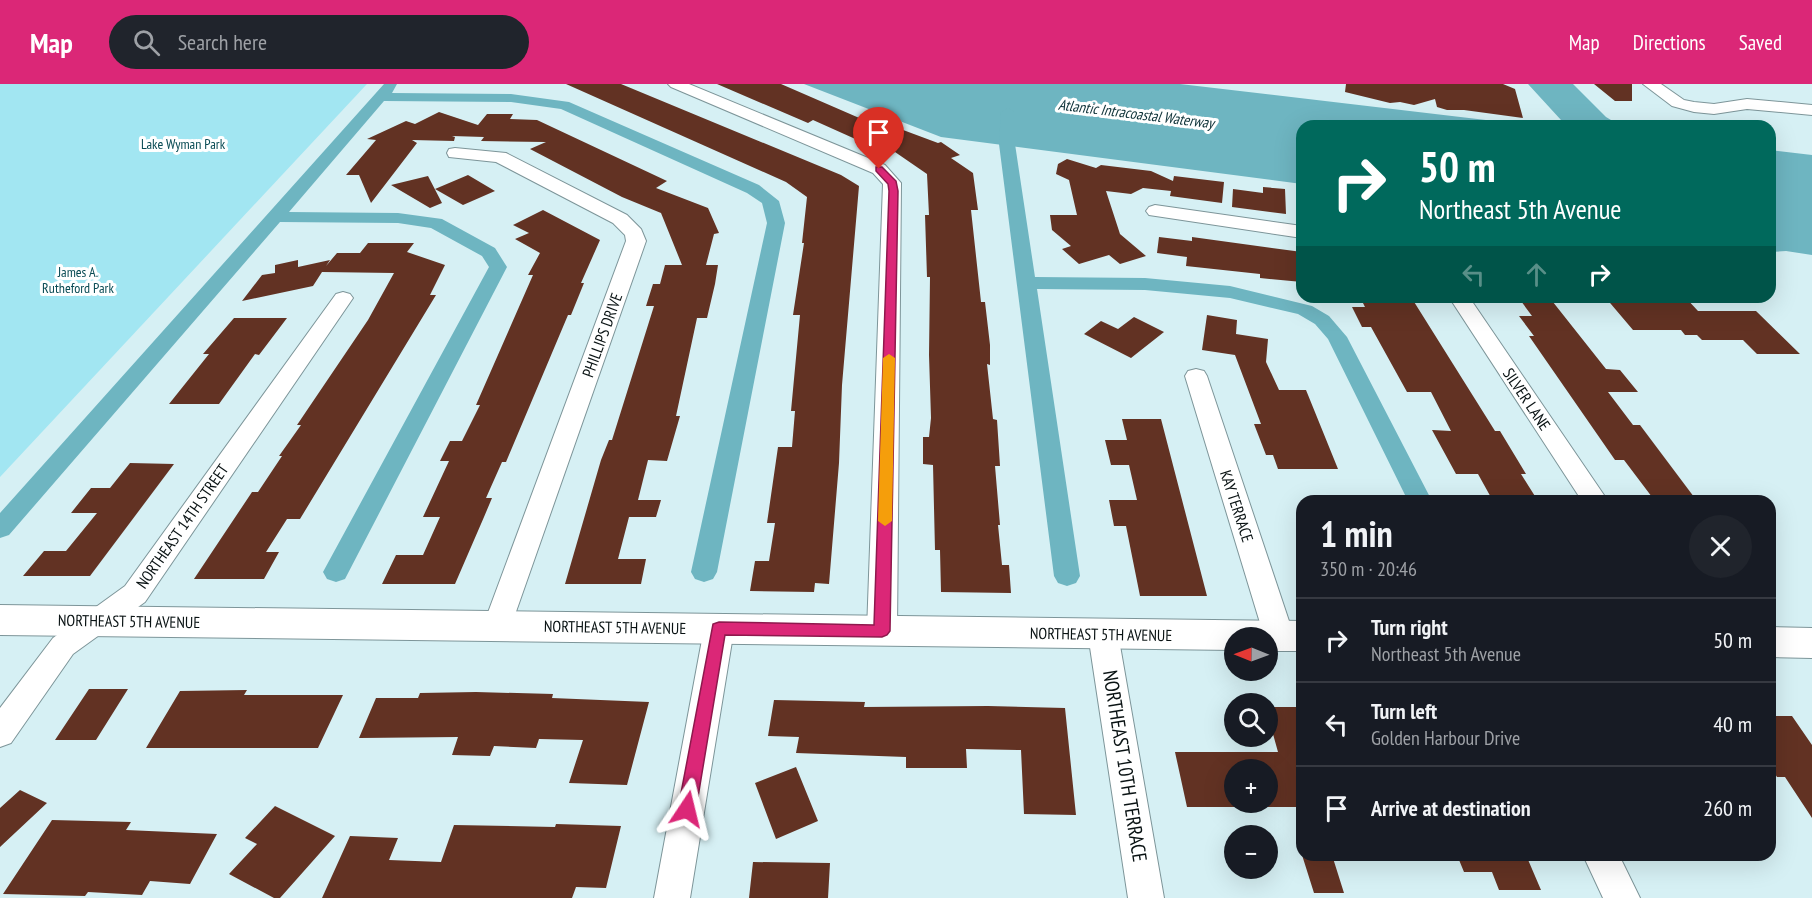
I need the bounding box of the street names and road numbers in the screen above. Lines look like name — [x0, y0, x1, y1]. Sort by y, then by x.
street label: PHILLIPS DRIVE — [578, 290, 627, 380]
street label: SILVER LANE — [1499, 364, 1555, 434]
street label: NORTHEAST 14TH STREET — [132, 460, 232, 592]
street label: KAY TERRACE — [1216, 467, 1258, 545]
street label: NORTHEAST 5TH AVENUE — [58, 610, 200, 632]
street label: NORTHEAST 5TH AVENUE — [544, 616, 686, 638]
street label: NORTHEAST 5TH AVENUE — [1030, 623, 1172, 645]
street label: NORTHEAST 10TH TERRACE — [1097, 668, 1153, 864]

